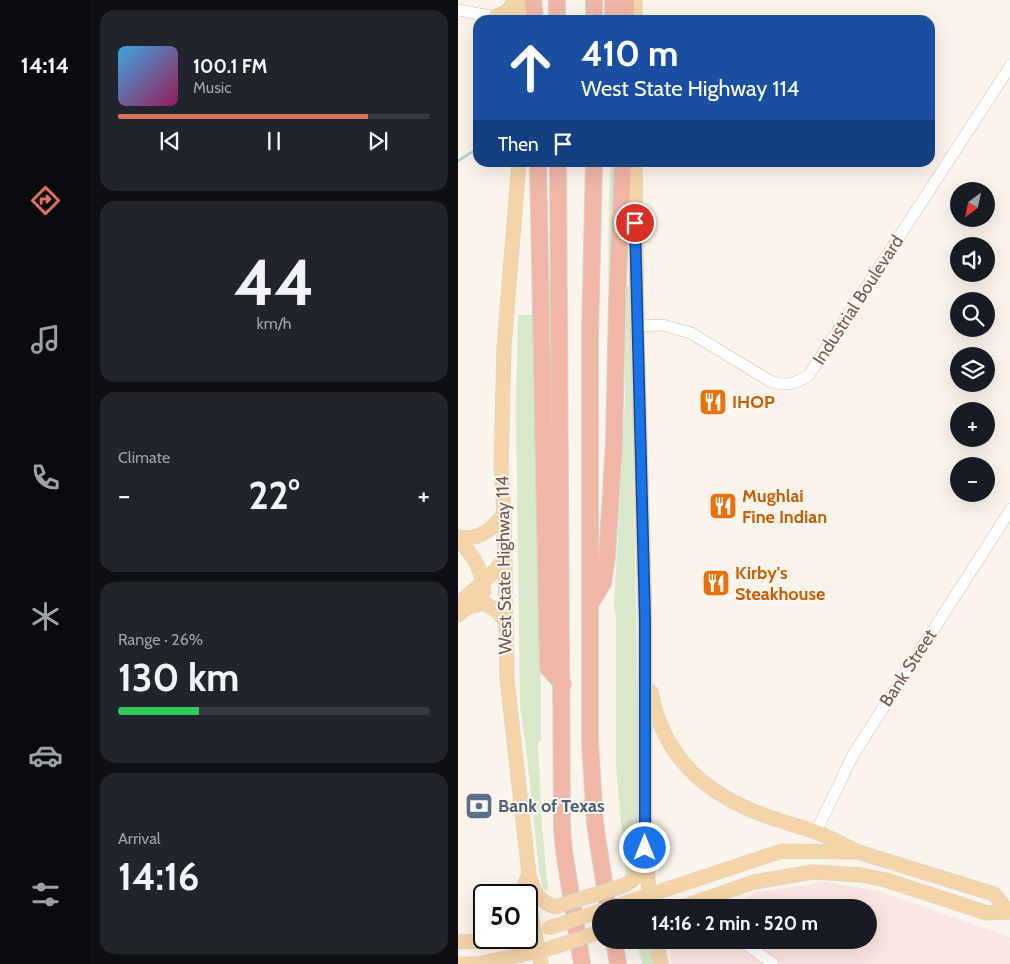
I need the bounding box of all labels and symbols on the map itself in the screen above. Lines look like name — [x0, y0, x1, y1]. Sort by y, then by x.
north arrow — [950, 182, 996, 228]
pin — [614, 202, 656, 244]
street label: Industrial Boulevard — [808, 231, 908, 369]
restaurant icon: IHOP — [698, 387, 728, 417]
place label: IHOP — [732, 391, 775, 413]
street label: West State Highway 114 — [491, 476, 517, 654]
place label: Mughlai Fine Indian — [742, 485, 827, 528]
restaurant icon: Mughlai Fine Indian — [708, 491, 738, 521]
place label: Kirby's Steakhouse — [735, 562, 825, 605]
restaurant icon: Kirby's Steakhouse — [701, 568, 731, 598]
street label: Bank Street — [875, 625, 941, 711]
bank icon: Bank of Texas — [464, 791, 494, 821]
place label: Bank of Texas — [498, 795, 605, 817]
position arrow — [618, 821, 670, 873]
speed limit sign: 50 — [473, 884, 538, 949]

